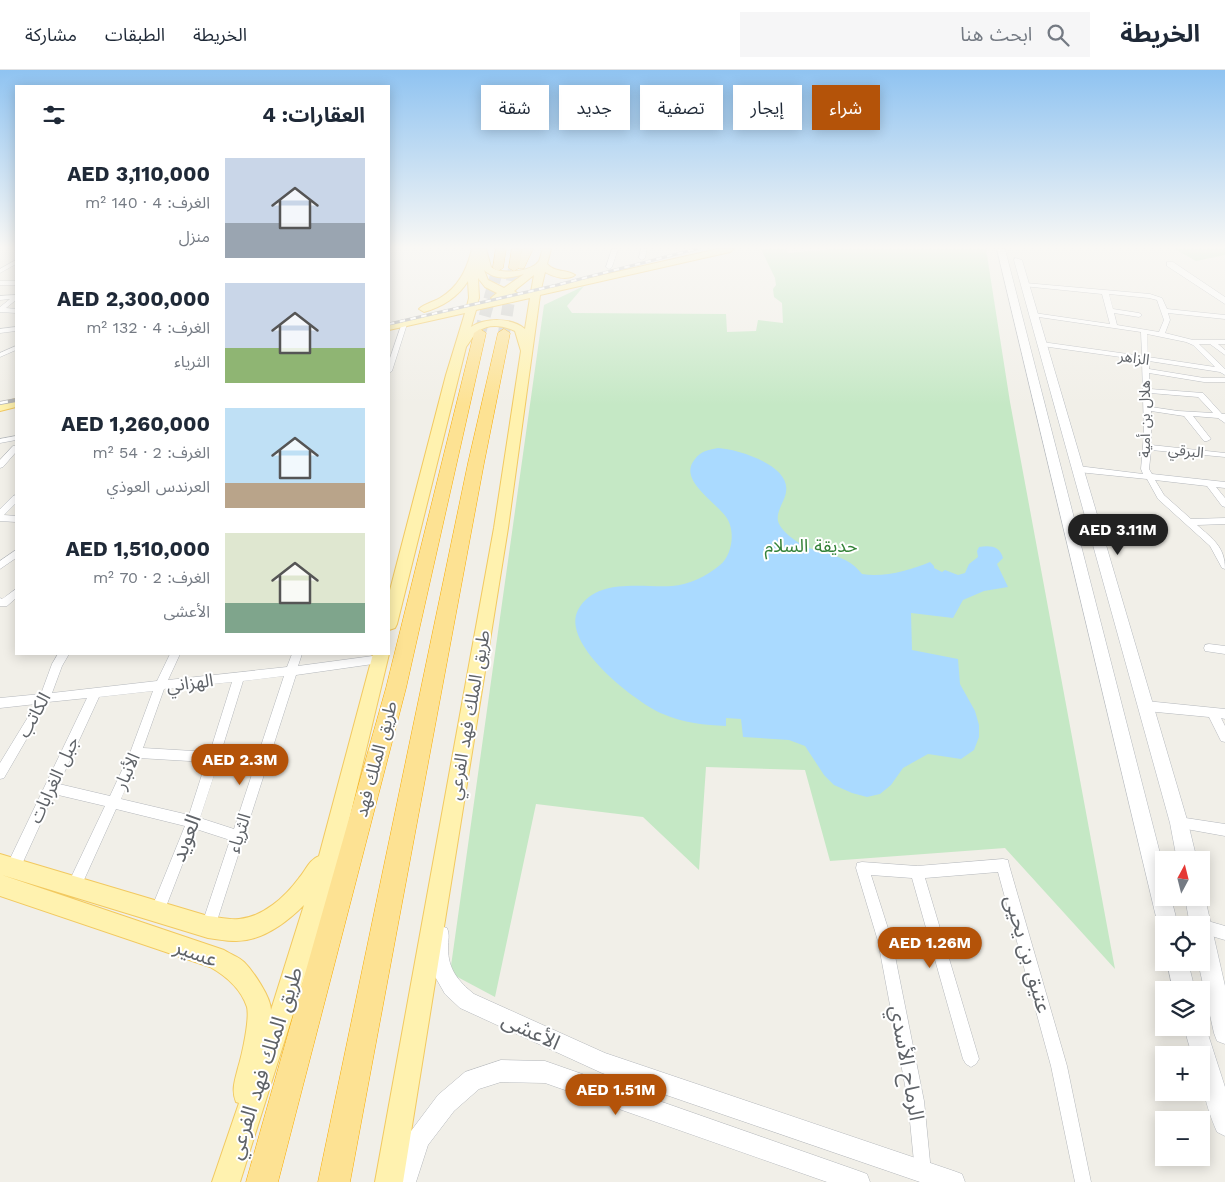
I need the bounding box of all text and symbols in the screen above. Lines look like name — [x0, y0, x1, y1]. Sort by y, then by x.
search box — [740, 12, 1090, 57]
text: الخريطة — [1120, 20, 1200, 48]
icon: search — [1044, 21, 1072, 49]
text: ابحث هنا — [960, 23, 1032, 46]
text: مشاركة — [25, 24, 77, 45]
text: الطبقات — [105, 24, 165, 45]
text: الخريطة — [193, 24, 247, 45]
chip: شقة — [481, 85, 549, 130]
chip: جديد — [559, 85, 630, 130]
chip: تصفية — [640, 85, 723, 130]
chip: إيجار — [733, 85, 802, 130]
chip: شراء — [812, 85, 880, 130]
icon: filters — [40, 101, 68, 129]
text: العقارات: 4 — [262, 102, 365, 127]
text: AED 3,110,000 — [67, 161, 210, 186]
icon: home — [265, 178, 325, 238]
text: الغرف: 4 · 140 m² — [85, 193, 210, 212]
text: منزل — [179, 227, 210, 246]
text: AED 2,300,000 — [57, 286, 210, 311]
icon: home — [265, 303, 325, 363]
text: الغرف: 4 · 132 m² — [86, 318, 210, 337]
street label: الزاهر — [1116, 347, 1151, 369]
text: الثرياء — [174, 352, 210, 371]
street label: هلال بن أمية — [1136, 380, 1154, 458]
text: AED 1,260,000 — [61, 411, 210, 436]
icon: home — [265, 428, 325, 488]
street label: البرقي — [1167, 440, 1205, 464]
text: الغرف: 2 · 54 m² — [92, 443, 210, 462]
text: العرندس العوذي — [107, 477, 210, 496]
pin: AED 3.11M — [1061, 514, 1175, 556]
text: AED 3.11M — [1079, 520, 1157, 539]
park label: حديقة السلام — [764, 535, 858, 560]
text: AED 1,510,000 — [65, 536, 210, 561]
icon: home — [265, 553, 325, 613]
text: الغرف: 2 · 70 m² — [93, 568, 210, 587]
text: الأعشى — [163, 602, 210, 621]
street label: طريق الملك فهد الفرعي — [443, 628, 497, 802]
street label: الهزاني — [165, 669, 215, 699]
street label: الكاتب — [13, 688, 54, 741]
street label: طريق الملك فهد — [350, 699, 402, 819]
street label: جبل الغرابات — [24, 733, 84, 827]
pin: AED 2.3M — [188, 744, 292, 786]
street label: الأنبار — [109, 749, 145, 794]
text: AED 2.3M — [202, 750, 278, 769]
street label: الثرياء — [222, 810, 256, 856]
street label: العويد — [165, 811, 206, 865]
north arrow — [1155, 851, 1210, 906]
map controls — [1155, 851, 1210, 1166]
street label: عتيق بن يحيى — [999, 892, 1057, 1016]
button: locate — [1155, 916, 1210, 971]
pin: AED 1.26M — [873, 926, 987, 969]
street label: عسير — [170, 933, 221, 972]
text: AED 1.26M — [889, 933, 971, 952]
street label: طريق الملك فهد الفرعي — [222, 964, 311, 1163]
button: layers — [1155, 981, 1210, 1036]
street label: الرماح الأسدي — [881, 1003, 930, 1123]
street label: الأعشى — [498, 1006, 564, 1055]
button: + — [1155, 1046, 1210, 1101]
pin: AED 1.51M — [559, 1074, 673, 1116]
text: AED 1.51M — [576, 1080, 656, 1099]
button: − — [1155, 1111, 1210, 1166]

